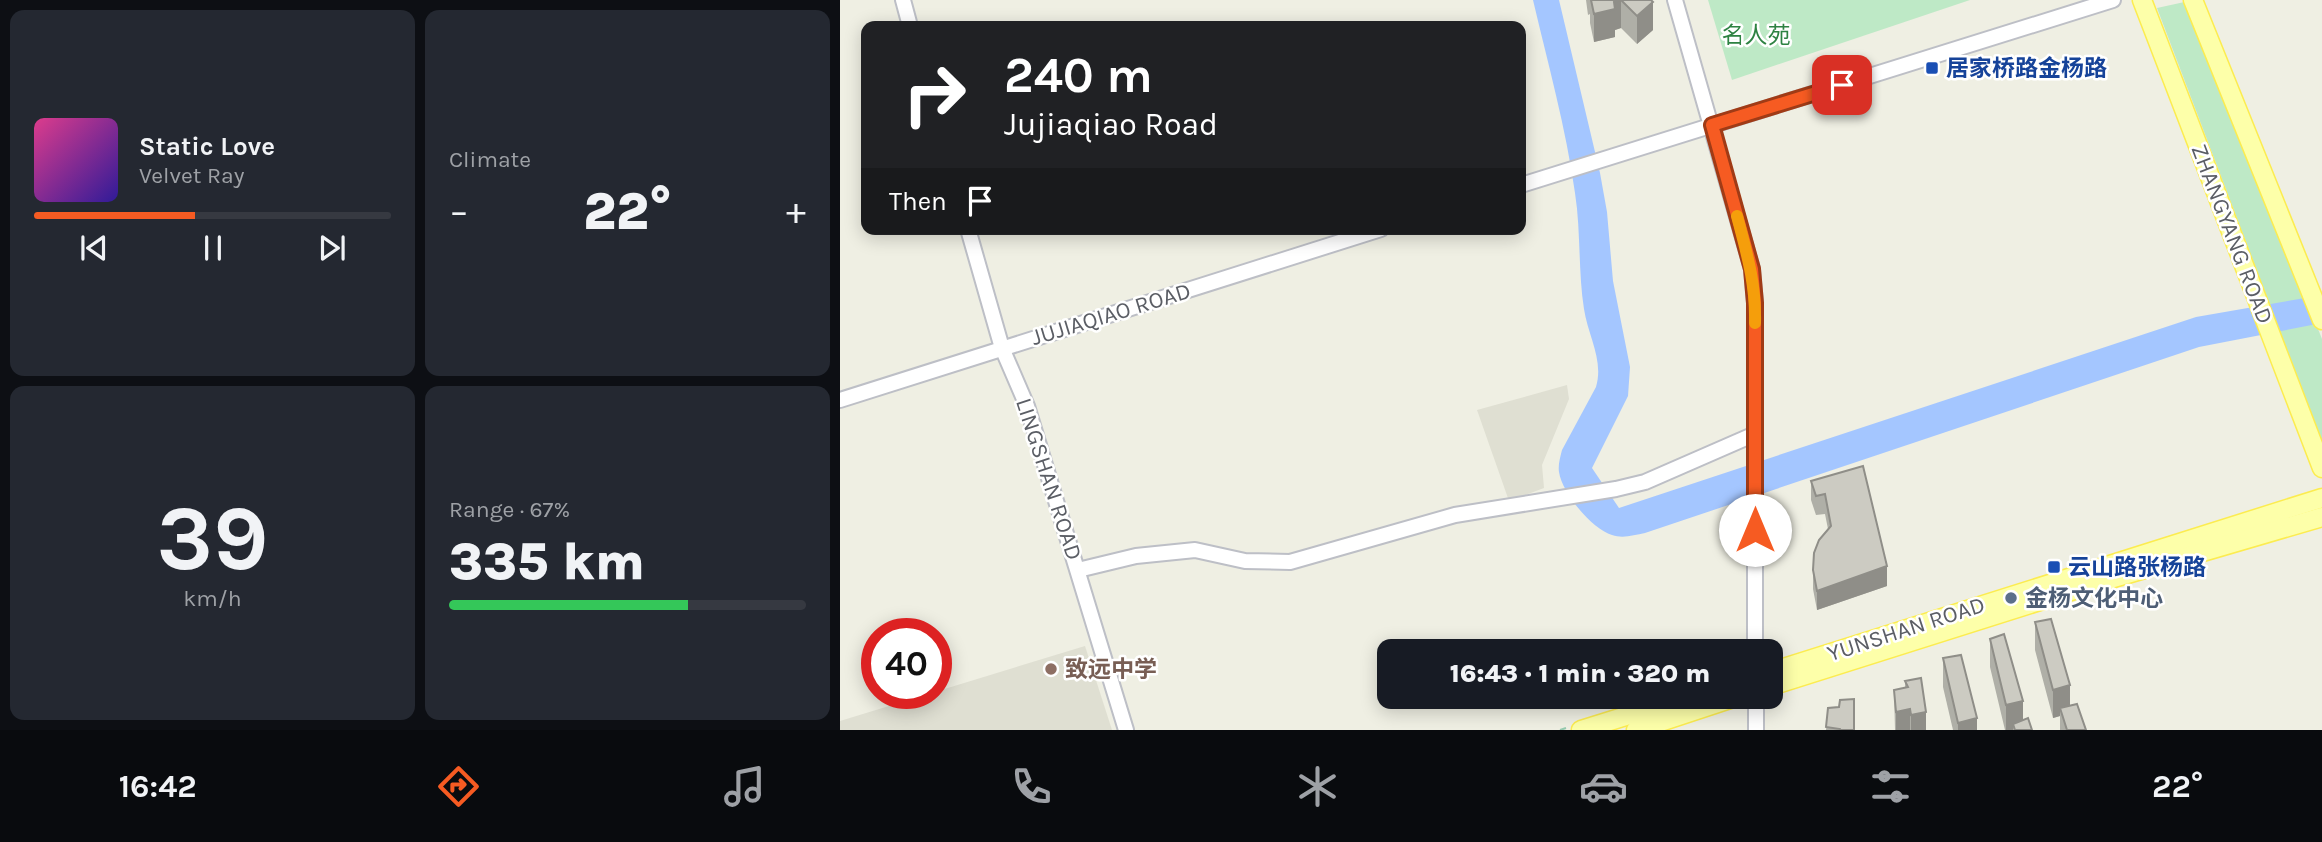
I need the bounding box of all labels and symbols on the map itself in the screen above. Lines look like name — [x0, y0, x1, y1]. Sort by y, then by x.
park label: 名人苑 — [1722, 22, 1791, 49]
pin — [1812, 55, 1872, 115]
place label: 居家桥路金杨路 — [1946, 55, 2107, 82]
marker: 居家桥路金杨路 — [1924, 60, 1940, 76]
street label: ZHANGYANG ROAD — [2185, 140, 2279, 328]
street label: JUJIAQIAO ROAD — [1028, 277, 1194, 351]
street label: LINGSHAN ROAD — [1010, 395, 1088, 563]
position arrow — [1718, 493, 1792, 567]
place label: 云山路张杨路 — [2068, 554, 2206, 581]
marker: 云山路张杨路 — [2046, 559, 2062, 575]
place label: 金杨文化中心 — [2025, 585, 2163, 612]
marker: 金杨文化中心 — [2003, 590, 2019, 606]
street label: YUNSHAN ROAD — [1824, 591, 1988, 667]
speed limit sign: 40 — [861, 618, 952, 709]
place label: 致远中学 — [1065, 656, 1157, 683]
marker: 致远中学 — [1043, 661, 1059, 677]

